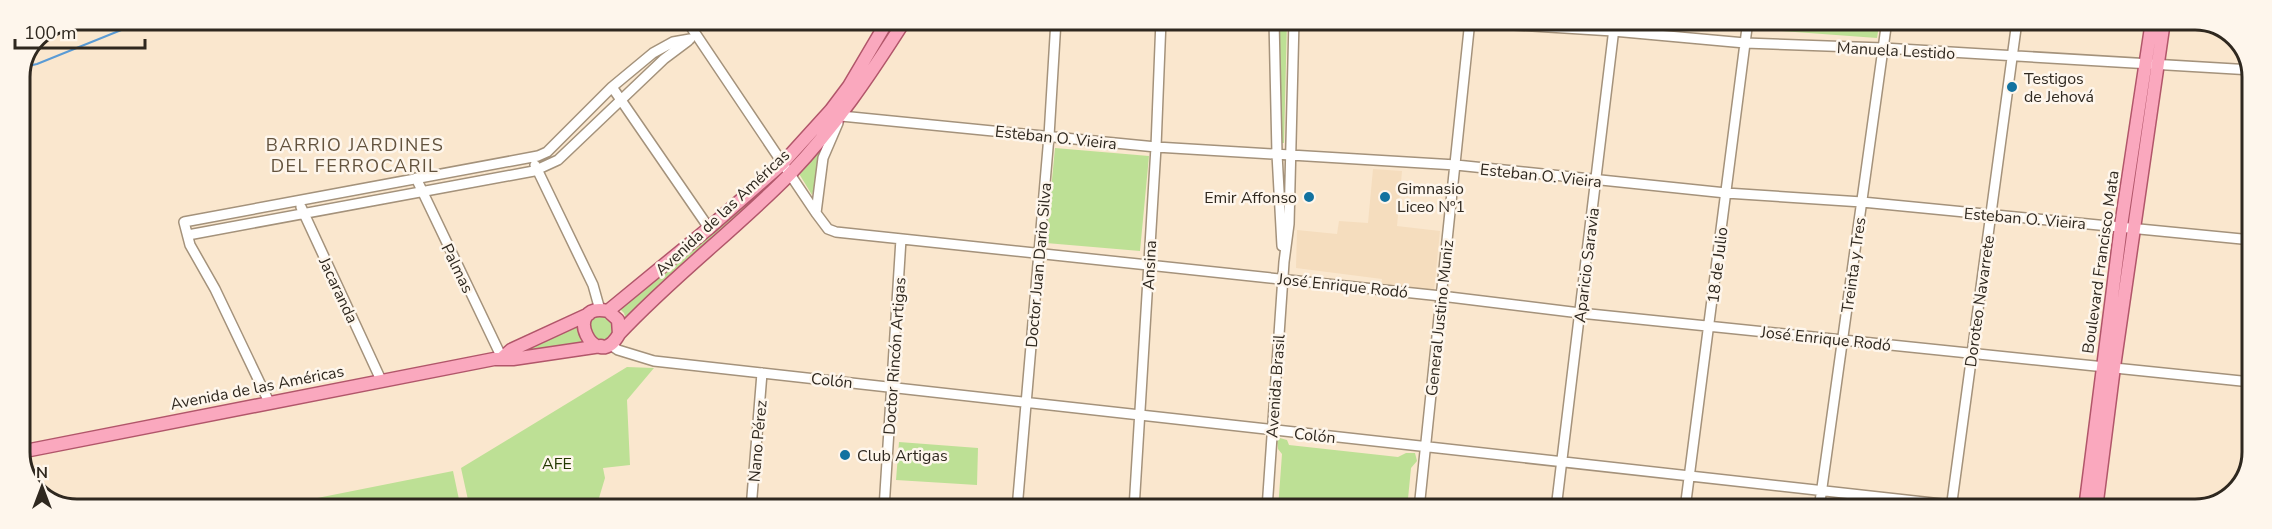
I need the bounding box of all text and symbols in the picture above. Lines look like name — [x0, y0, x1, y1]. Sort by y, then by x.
scale bar — [15, 12, 146, 50]
text: 100 m — [24, 21, 76, 45]
street label: Manuela Lestido — [1836, 37, 1956, 65]
place label: Testigos de Jehová — [2024, 68, 2094, 108]
marker: Testigos de Jehová — [2005, 80, 2019, 94]
street label: Esteban O. Vieira — [994, 121, 1118, 155]
district label: BARRIO JARDINES DEL FERROCARIL — [266, 133, 444, 178]
street label: Avenida de las Américas — [651, 145, 795, 281]
street label: Esteban O. Vieira — [1479, 159, 1603, 193]
street label: Boulevard Francisco Mata — [2077, 169, 2125, 355]
place label: Gimnasio Liceo Nº1 — [1397, 178, 1465, 218]
street label: Doctor Juan Dario Silva — [1021, 182, 1057, 349]
place label: Emir Affonso — [1204, 187, 1297, 209]
marker: Emir Affonso — [1302, 190, 1316, 204]
marker: Gimnasio Liceo Nº1 — [1378, 190, 1392, 204]
street label: Esteban O. Vieira — [1963, 203, 2087, 235]
street label: Aparicio Saravia — [1569, 206, 1605, 324]
street label: Treinta y Tres — [1836, 216, 1872, 314]
street label: 18 de Julio — [1702, 226, 1734, 305]
street label: Doroteo Navarrete — [1960, 234, 2000, 368]
street label: General Justino Muniz — [1421, 239, 1459, 397]
street label: Palmas — [436, 240, 479, 297]
street label: Ansina — [1138, 240, 1162, 290]
street label: Jacaranda — [313, 253, 363, 327]
street label: José Enrique Rodó — [1276, 268, 1409, 304]
street label: Doctor Rincón Artigas — [879, 277, 911, 436]
street label: José Enrique Rodó — [1759, 321, 1892, 357]
street label: Avenida Brasil — [1261, 333, 1291, 439]
street label: Avenida de las Américas — [169, 360, 346, 416]
street label: Colón — [810, 368, 854, 394]
street label: Nano Pérez — [743, 399, 773, 483]
street label: Colón — [1293, 423, 1337, 449]
place label: Club Artigas — [857, 445, 948, 467]
marker: Club Artigas — [838, 448, 852, 462]
park label: AFE — [542, 453, 572, 475]
north arrow — [12, 457, 72, 517]
text: N — [36, 462, 48, 484]

